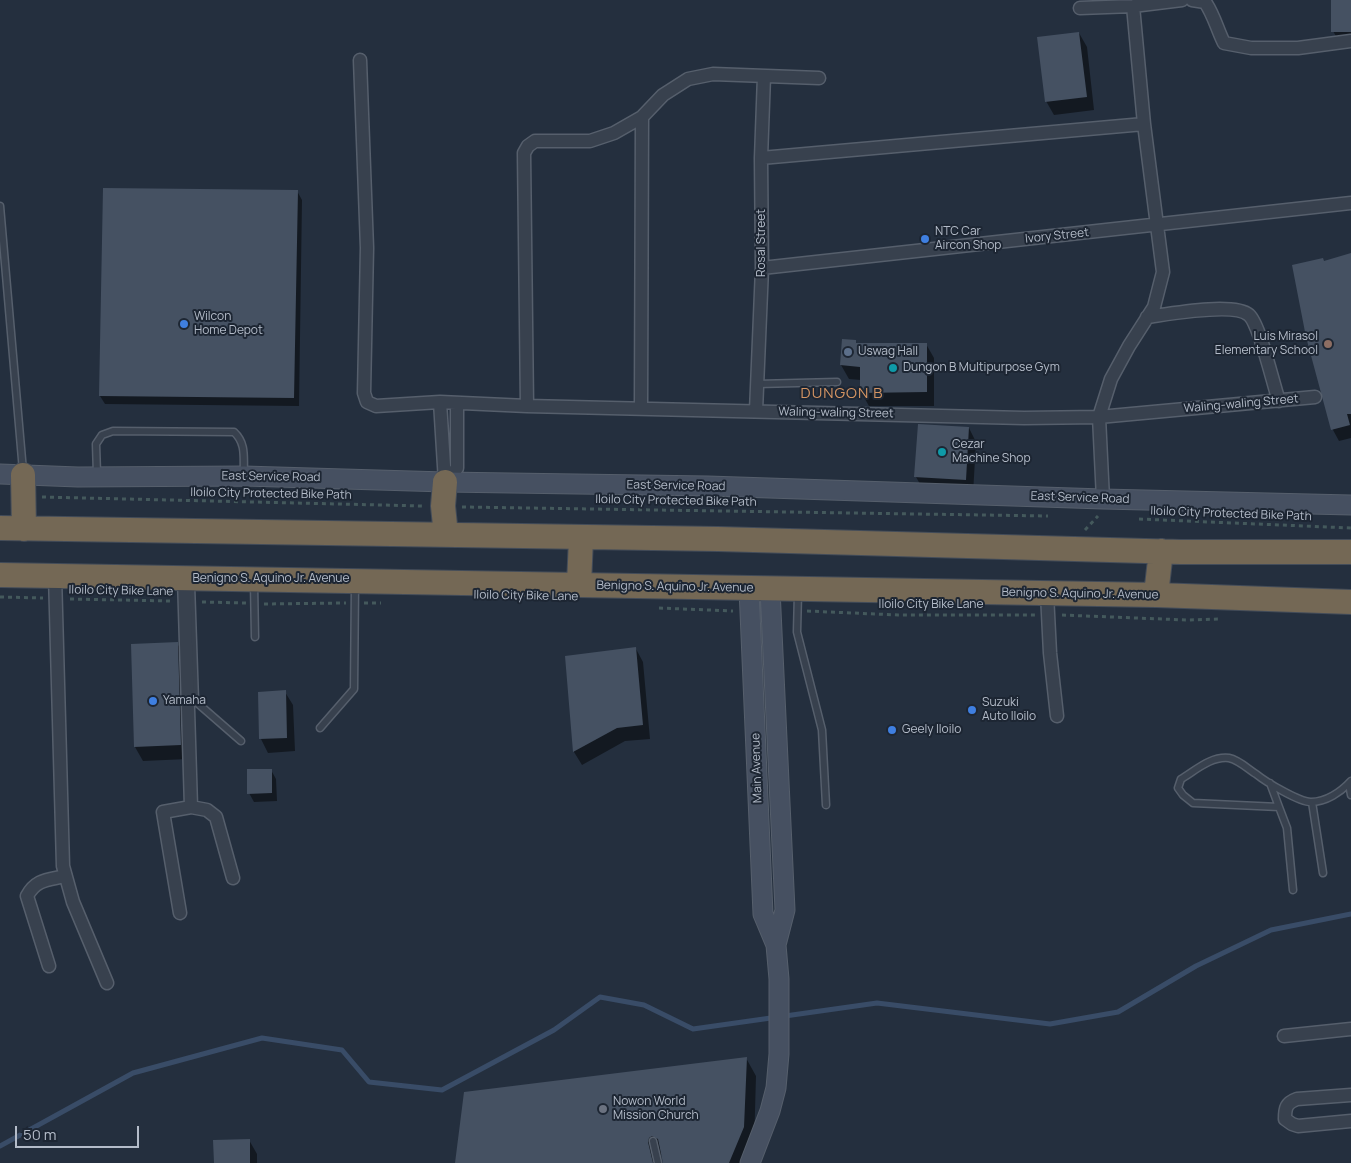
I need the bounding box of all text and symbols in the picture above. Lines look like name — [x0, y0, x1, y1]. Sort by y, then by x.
street label: Rosal Street — [755, 209, 769, 277]
place label: NTC Car Aircon Shop — [935, 225, 1001, 253]
street label: Ivory Street — [1024, 225, 1090, 247]
marker: NTC Car Aircon Shop — [919, 233, 931, 245]
place label: Wilcon Home Depot — [194, 310, 263, 338]
marker: Wilcon Home Depot — [178, 318, 190, 330]
place label: Luis Mirasol Elementary School — [1215, 330, 1318, 358]
marker: Luis Mirasol Elementary School — [1322, 338, 1334, 350]
place label: Uswag Hall — [858, 345, 918, 359]
marker: Uswag Hall — [842, 346, 854, 358]
place label: Dungon B Multipurpose Gym — [903, 361, 1060, 375]
marker: Dungon B Multipurpose Gym — [887, 362, 899, 374]
district label: DUNGON B — [800, 385, 884, 403]
street label: Waling-waling Street — [1183, 392, 1299, 416]
street label: Waling-waling Street — [778, 405, 894, 421]
place label: Cezar Machine Shop — [952, 438, 1031, 466]
marker: Cezar Machine Shop — [936, 446, 948, 458]
street label: East Service Road — [221, 469, 321, 485]
street label: East Service Road — [626, 478, 726, 494]
street label: Iloilo City Protected Bike Path — [190, 485, 352, 503]
street label: East Service Road — [1030, 489, 1130, 507]
street label: Iloilo City Protected Bike Path — [595, 492, 757, 510]
street label: Iloilo City Protected Bike Path — [1150, 504, 1312, 524]
street label: Benigno S. Aquino Jr. Avenue — [192, 572, 350, 586]
street label: Benigno S. Aquino Jr. Avenue — [596, 578, 754, 596]
street label: Iloilo City Bike Lane — [68, 583, 174, 599]
street label: Benigno S. Aquino Jr. Avenue — [1001, 585, 1159, 603]
street label: Iloilo City Bike Lane — [473, 588, 579, 604]
street label: Iloilo City Bike Lane — [879, 598, 983, 612]
place label: Yamaha — [163, 694, 206, 708]
marker: Yamaha — [147, 695, 159, 707]
place label: Suzuki Auto Iloilo — [982, 696, 1036, 724]
marker: Suzuki Auto Iloilo — [966, 704, 978, 716]
place label: Geely Iloilo — [902, 723, 961, 737]
marker: Geely Iloilo — [886, 724, 898, 736]
street label: Main Avenue — [749, 733, 765, 803]
place label: Nowon World Mission Church — [613, 1095, 699, 1123]
marker: Nowon World Mission Church — [597, 1103, 609, 1115]
scale bar — [18, 1116, 141, 1148]
text: 50 m — [23, 1124, 57, 1145]

